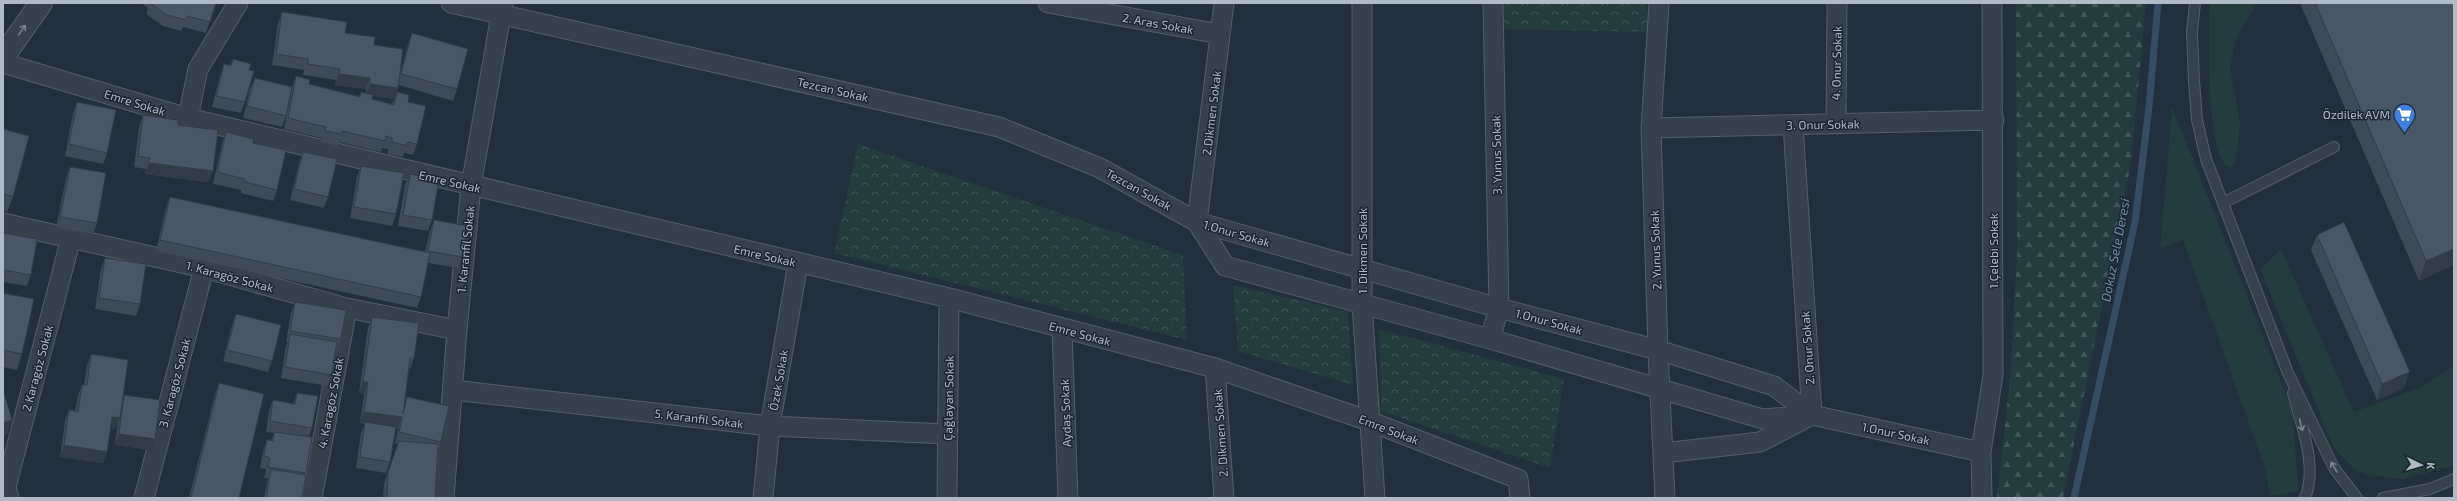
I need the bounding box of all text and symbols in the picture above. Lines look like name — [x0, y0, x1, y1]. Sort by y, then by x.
street label: 2. Aras Sokak — [1121, 10, 1195, 36]
one-way arrow — [18, 25, 26, 36]
street label: 4. Onur Sokak — [1828, 26, 1844, 100]
street label: 2.Dikmen Sokak — [1199, 70, 1223, 156]
street label: Tezcan Sokak — [796, 74, 870, 104]
street label: Emre Sokak — [103, 86, 167, 118]
supermarket icon: Özdilek AVM — [2392, 101, 2418, 134]
place label: Özdilek AVM — [2323, 107, 2390, 121]
street label: 3. Yunus Sokak — [1488, 115, 1504, 195]
street label: 3. Onur Sokak — [1786, 116, 1860, 132]
street label: Tezcan Sokak — [1104, 165, 1174, 213]
street label: Emre Sokak — [418, 167, 482, 195]
water label: Dokuz Sele Deresi — [2097, 197, 2133, 303]
street label: 1. Karanfil Sokak — [453, 205, 477, 293]
street label: 1. Dikmen Sokak — [1355, 208, 1369, 294]
street label: 2. Yunus Sokak — [1647, 210, 1663, 290]
street label: 1.Çelebi Sokak — [1986, 213, 2001, 289]
street label: 1.Onur Sokak — [1202, 217, 1272, 249]
street label: Emre Sokak — [733, 241, 797, 269]
street label: 1. Karagöz Sokak — [185, 258, 275, 294]
street label: 1.Onur Sokak — [1514, 305, 1584, 337]
street label: 2. Onur Sokak — [1797, 311, 1817, 385]
street label: Emre Sokak — [1048, 318, 1112, 348]
street label: 2 Karagöz Sokak — [19, 323, 55, 413]
street label: 3. Karagöz Sokak — [155, 337, 193, 429]
street label: Özek Sokak — [766, 348, 790, 412]
street label: Çağlayan Sokak — [940, 355, 957, 441]
street label: 4. Karagöz Sokak — [314, 356, 346, 450]
street label: Aydaş Sokak — [1057, 379, 1074, 447]
street label: 2. Dikmen Sokak — [1210, 389, 1230, 477]
street label: 5. Karanfil Sokak — [654, 406, 744, 430]
street label: Emre Sokak — [1357, 411, 1421, 447]
one-way arrow — [2297, 418, 2305, 431]
street label: 1.Onur Sokak — [1861, 419, 1931, 447]
north arrow — [2401, 445, 2441, 485]
one-way arrow — [2330, 462, 2338, 473]
text: K — [2425, 462, 2438, 470]

